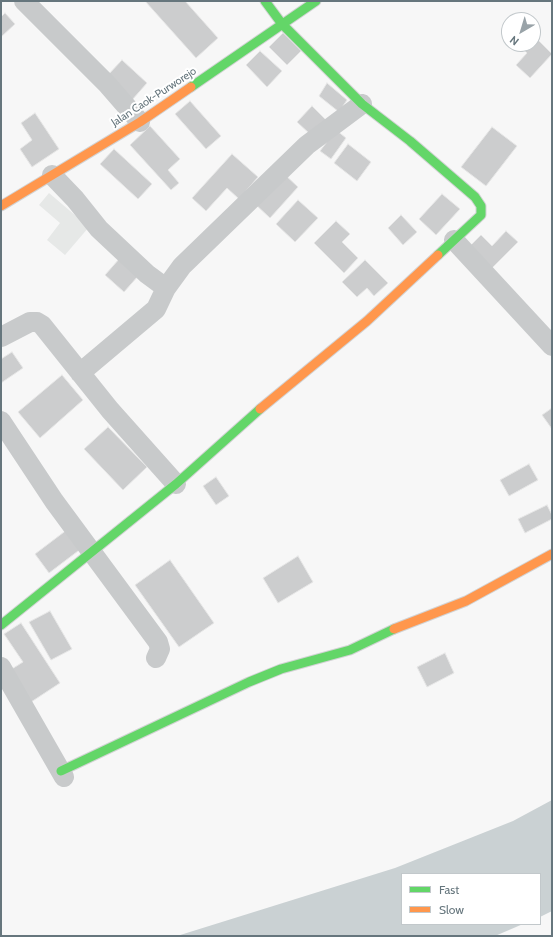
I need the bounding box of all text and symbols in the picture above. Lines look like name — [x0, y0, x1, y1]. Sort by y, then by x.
north arrow — [501, 12, 541, 52]
text: N — [507, 33, 522, 49]
street label: Jalan Caok-Purworejo — [109, 65, 199, 129]
legend — [401, 873, 541, 925]
text: Fast — [439, 882, 459, 897]
text: Slow — [439, 902, 464, 917]

